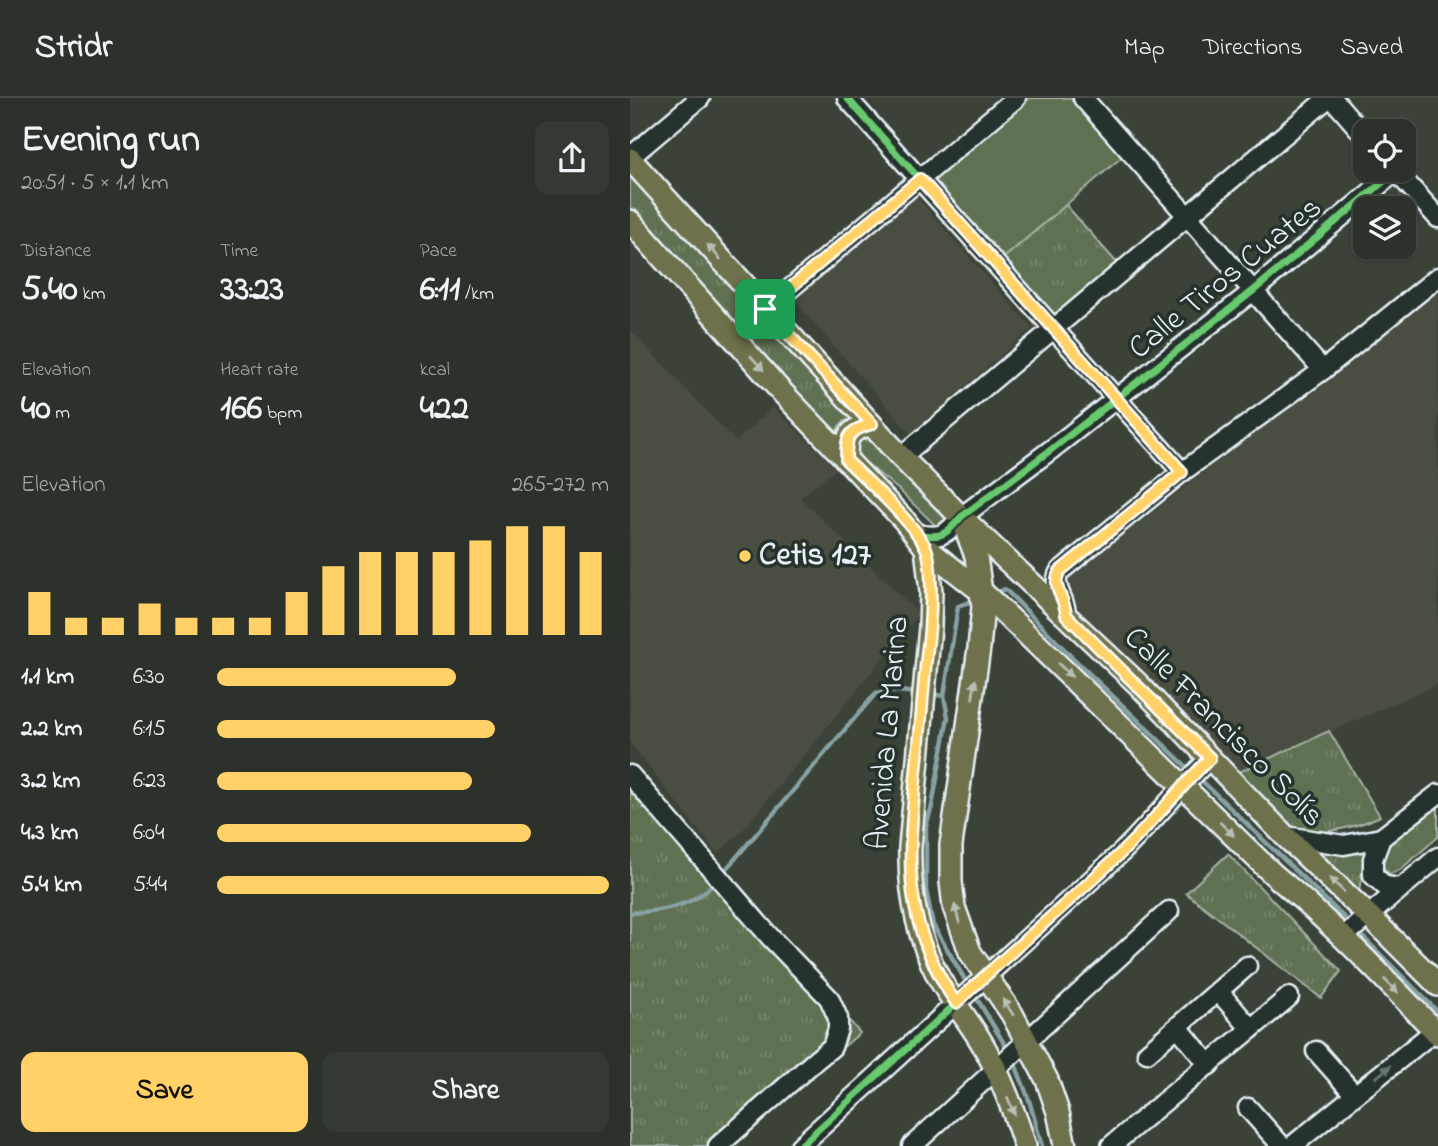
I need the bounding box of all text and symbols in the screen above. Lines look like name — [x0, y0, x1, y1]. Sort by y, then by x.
text: Stridr — [35, 24, 112, 72]
text: Map — [1124, 31, 1165, 66]
text: Directions — [1203, 31, 1302, 66]
text: Saved — [1340, 31, 1403, 66]
text: Evening run — [21, 113, 200, 169]
map controls — [1353, 119, 1416, 259]
button: locate — [1353, 119, 1416, 182]
button: share — [535, 121, 609, 195]
text: 20:51 · 5 × 1.1 km — [21, 167, 169, 200]
street label: Calle Tiros Cuates — [1119, 186, 1333, 372]
button: layers — [1353, 196, 1416, 259]
text: Distance — [21, 238, 91, 265]
text: Time — [220, 238, 258, 265]
text: Pace — [420, 238, 457, 265]
one-way arrow — [707, 244, 723, 261]
text: 5.40 — [21, 265, 78, 316]
text: 33:23 — [220, 265, 284, 316]
text: 6:11 — [420, 265, 460, 316]
pin — [735, 279, 795, 339]
text: km — [78, 281, 106, 308]
text: /km — [460, 281, 494, 308]
icon: arrive — [746, 290, 784, 328]
one-way arrow — [748, 354, 764, 371]
text: Elevation — [21, 357, 91, 384]
text: Heart rate — [220, 357, 298, 384]
text: kcal — [420, 357, 450, 384]
text: 40 — [21, 384, 51, 435]
text: 166 — [220, 384, 262, 435]
text: 422 — [420, 384, 469, 435]
text: m — [51, 400, 70, 427]
text: bpm — [262, 400, 302, 427]
text: Elevation — [21, 469, 106, 502]
text: 265–272 m — [512, 469, 609, 502]
place label: Cetis 127 — [759, 533, 872, 580]
marker: Cetis 127 — [737, 548, 753, 564]
street label: Avenida La Marina — [855, 614, 923, 852]
street label: Calle Francisco Solís — [1112, 617, 1334, 839]
text: 1.1 km — [21, 661, 74, 694]
text: 6:30 — [133, 661, 165, 694]
one-way arrow — [1056, 662, 1073, 679]
one-way arrow — [968, 678, 979, 700]
text: 2.2 km — [21, 713, 82, 746]
text: 6:15 — [133, 713, 166, 746]
text: 3.2 km — [21, 765, 80, 798]
text: 6:23 — [133, 765, 166, 798]
text: 4.3 km — [21, 817, 78, 850]
text: 6:04 — [133, 817, 165, 850]
one-way arrow — [1219, 820, 1235, 837]
text: 5.4 km — [21, 869, 82, 902]
text: 5:44 — [133, 869, 167, 902]
one-way arrow — [1329, 876, 1346, 893]
one-way arrow — [951, 903, 962, 925]
one-way arrow — [1383, 978, 1400, 995]
one-way arrow — [1001, 998, 1014, 1017]
button: Save — [21, 1052, 308, 1132]
button: Share — [322, 1052, 609, 1132]
one-way arrow — [1374, 1066, 1392, 1080]
one-way arrow — [1006, 1096, 1017, 1117]

